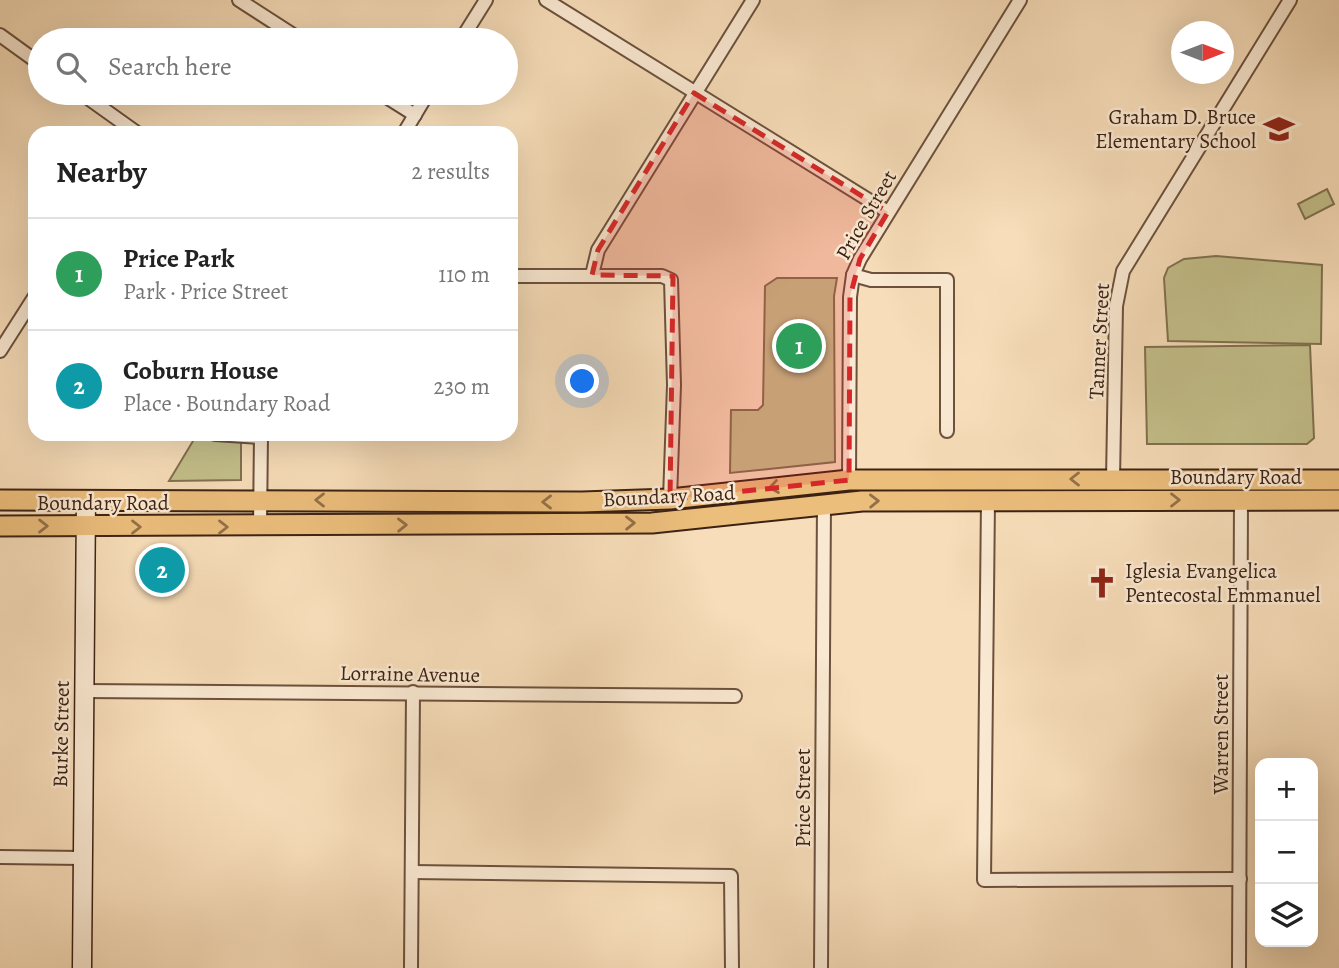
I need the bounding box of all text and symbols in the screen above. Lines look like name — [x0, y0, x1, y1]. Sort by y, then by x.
north arrow — [1171, 21, 1234, 84]
search box — [28, 28, 518, 105]
icon: search — [52, 48, 90, 86]
text: Search here — [108, 49, 232, 84]
place label: Graham D. Bruce Elementary School — [1095, 103, 1256, 155]
school or university icon: Graham D. Bruce Elementary School — [1262, 112, 1296, 146]
text: Nearby — [56, 152, 147, 192]
text: 2 results — [412, 156, 490, 187]
street label: Price Street — [829, 165, 903, 265]
text: Price Park — [123, 241, 235, 276]
text: 1 — [75, 259, 83, 290]
text: 110 m — [438, 259, 490, 290]
text: Park · Price Street — [123, 276, 288, 307]
street label: Tanner Street — [1082, 282, 1116, 400]
pin: 1 — [776, 320, 822, 372]
text: Coburn House — [123, 353, 279, 388]
your location — [565, 364, 599, 398]
text: 2 — [73, 371, 85, 402]
text: 230 m — [434, 371, 490, 402]
text: Place · Boundary Road — [123, 388, 330, 419]
street label: Boundary Road — [1170, 463, 1303, 491]
one-way arrow — [1069, 471, 1080, 487]
street label: Boundary Road — [602, 479, 737, 513]
one-way arrow — [768, 479, 780, 494]
street label: Boundary Road — [37, 489, 170, 517]
one-way arrow — [314, 492, 325, 508]
one-way arrow — [1170, 492, 1180, 508]
one-way arrow — [868, 493, 879, 508]
one-way arrow — [542, 494, 552, 510]
one-way arrow — [625, 515, 635, 531]
one-way arrow — [397, 517, 408, 533]
one-way arrow — [38, 518, 49, 534]
one-way arrow — [132, 519, 142, 535]
one-way arrow — [219, 519, 229, 535]
pin: 2 — [139, 544, 185, 596]
place label: Iglesia Evangelica Pentecostal Emmanuel — [1125, 557, 1320, 609]
church icon: Iglesia Evangelica Pentecostal Emmanuel — [1085, 566, 1119, 600]
street label: Lorraine Avenue — [340, 659, 480, 689]
street label: Warren Street — [1207, 674, 1235, 795]
street label: Burke Street — [46, 680, 76, 788]
street label: Price Street — [789, 748, 817, 848]
map controls — [1255, 758, 1318, 947]
button: + — [1255, 758, 1318, 821]
button: − — [1255, 821, 1318, 884]
button: layers — [1255, 884, 1318, 947]

